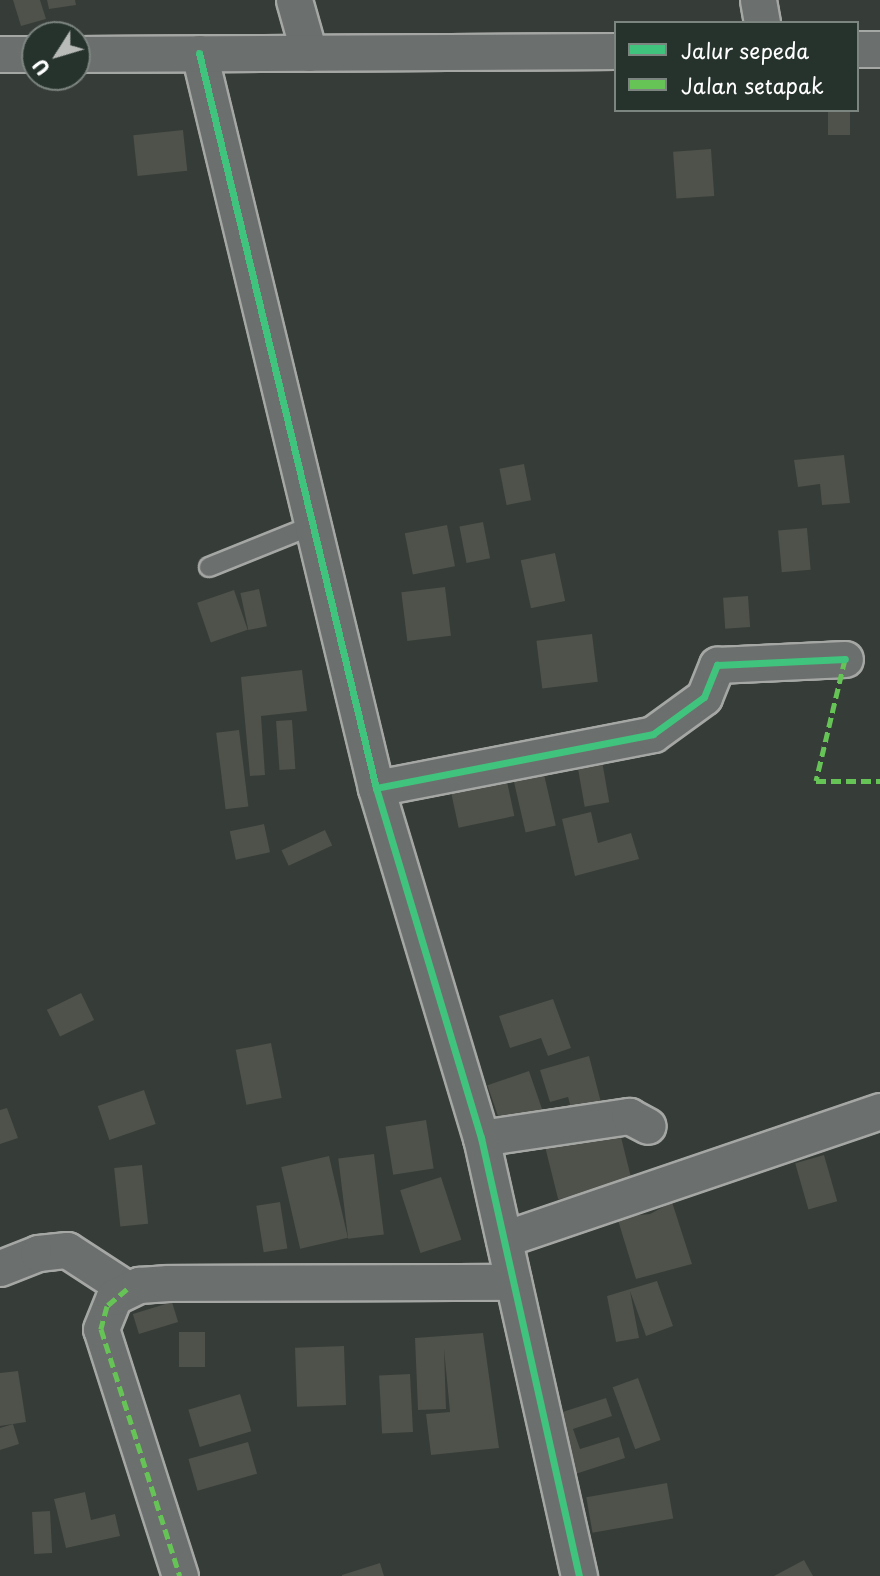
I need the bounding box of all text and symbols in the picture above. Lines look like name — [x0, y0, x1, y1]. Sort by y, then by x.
north arrow — [21, 21, 91, 91]
legend — [614, 21, 859, 112]
text: Jalur sepeda — [681, 34, 809, 66]
text: U — [25, 53, 56, 82]
text: Jalan setapak — [681, 69, 824, 101]

